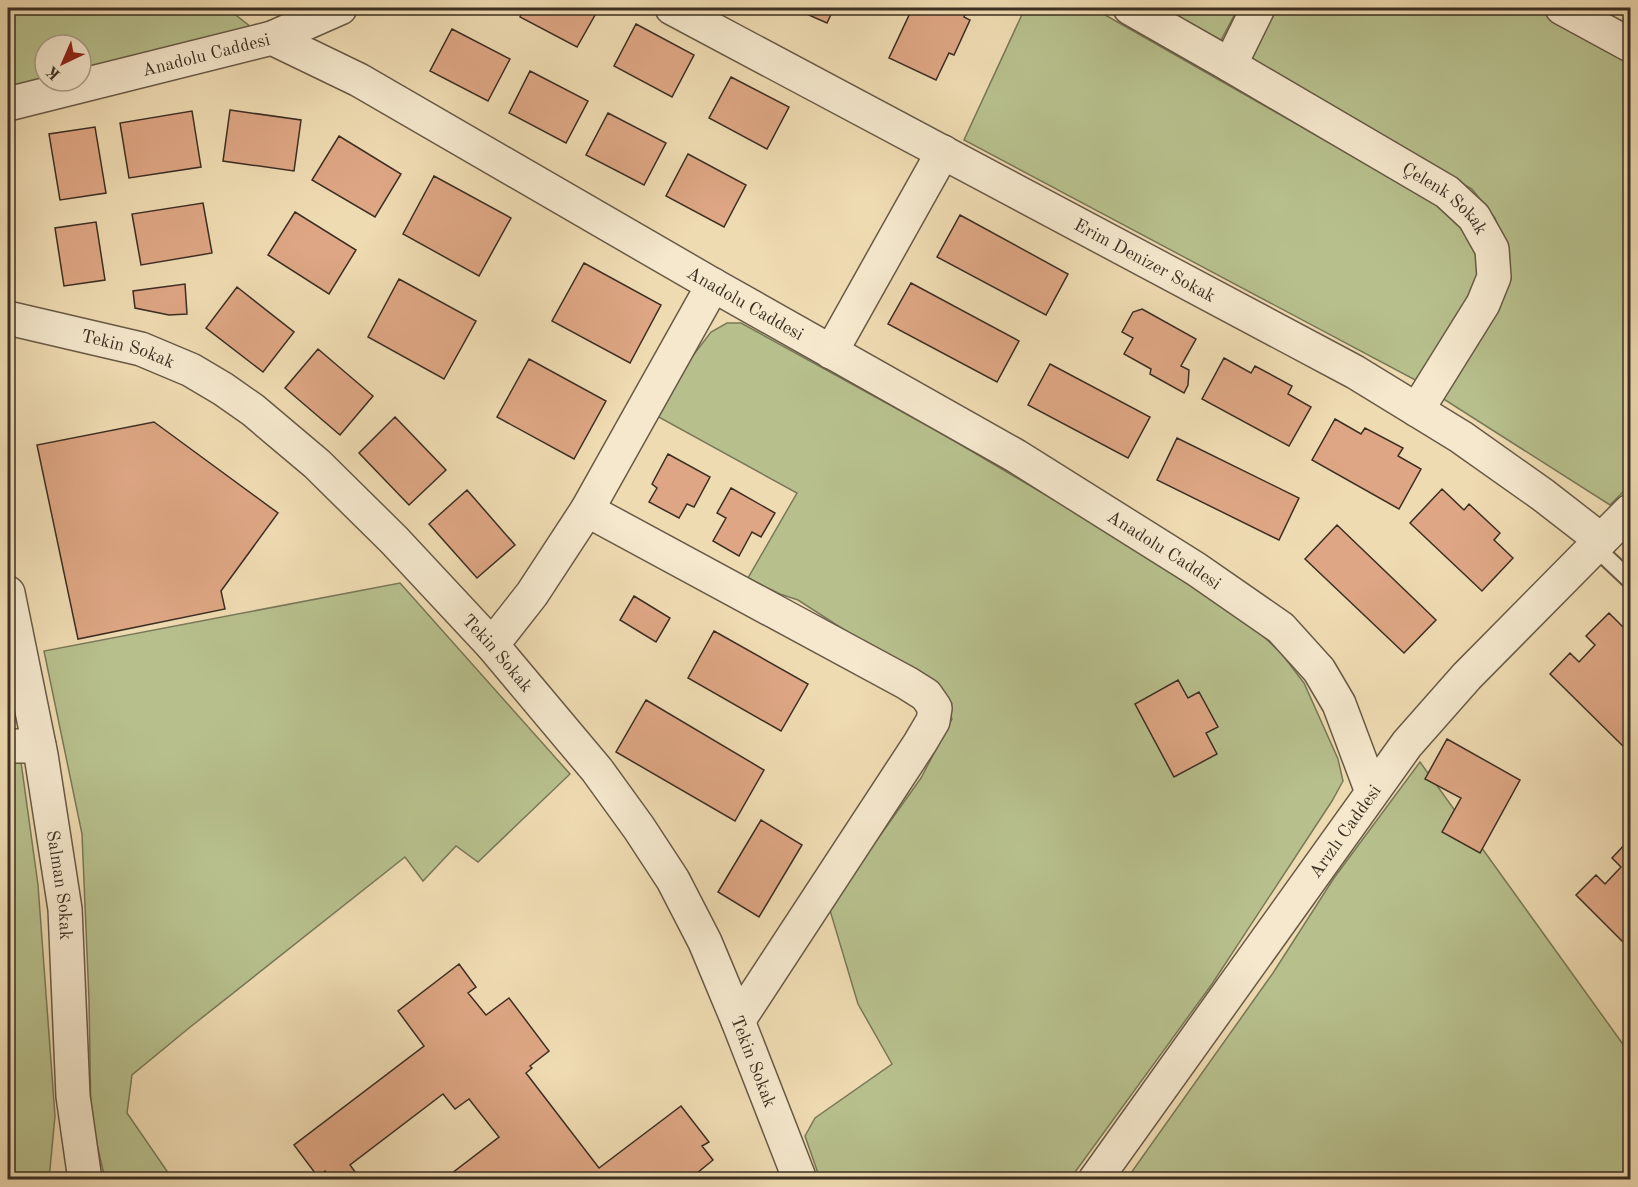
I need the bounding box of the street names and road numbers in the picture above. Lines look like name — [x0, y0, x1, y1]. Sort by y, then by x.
street label: Anadolu Caddesi — [140, 31, 272, 80]
street label: Çelenk Sokak — [1399, 160, 1490, 238]
street label: Erim Denizer Sokak — [1071, 216, 1218, 306]
street label: Anadolu Caddesi — [684, 264, 807, 344]
street label: Tekin Sokak — [79, 327, 177, 372]
street label: Anadolu Caddesi — [1104, 508, 1224, 593]
street label: Tekin Sokak — [458, 611, 536, 696]
street label: Arızlı Caddesi — [1306, 782, 1385, 881]
street label: Salman Sokak — [43, 829, 74, 941]
street label: Tekin Sokak — [727, 1014, 779, 1110]

